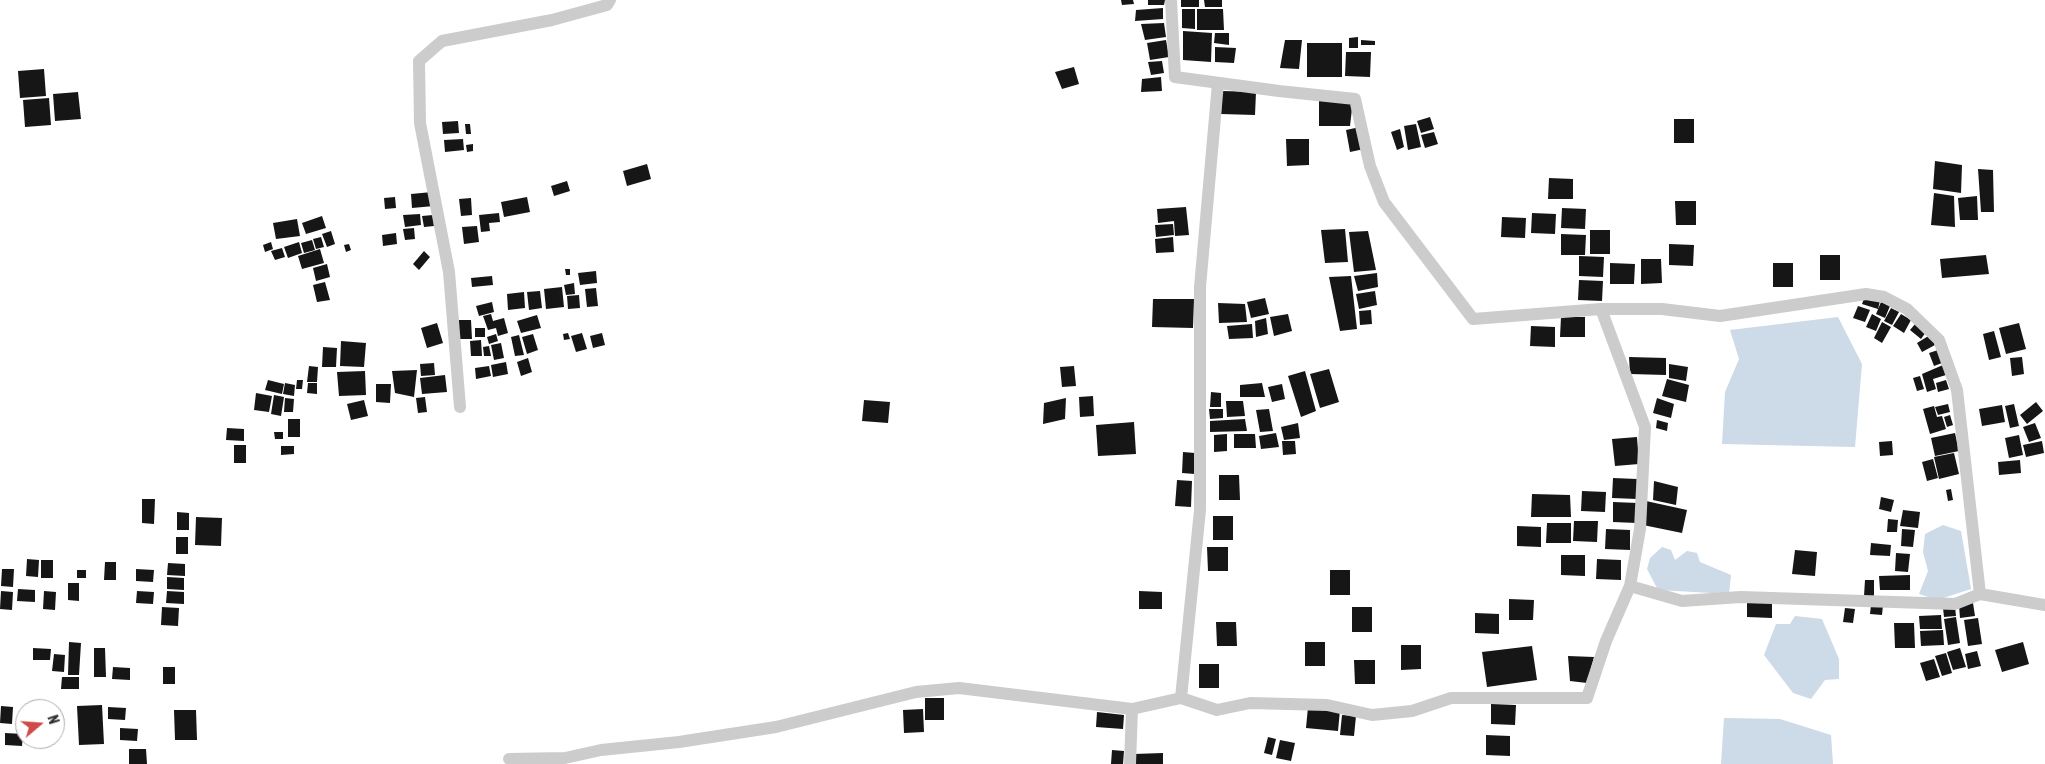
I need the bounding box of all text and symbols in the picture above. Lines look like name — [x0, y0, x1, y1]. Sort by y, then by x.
north arrow — [15, 699, 65, 749]
text: N — [44, 713, 62, 726]

